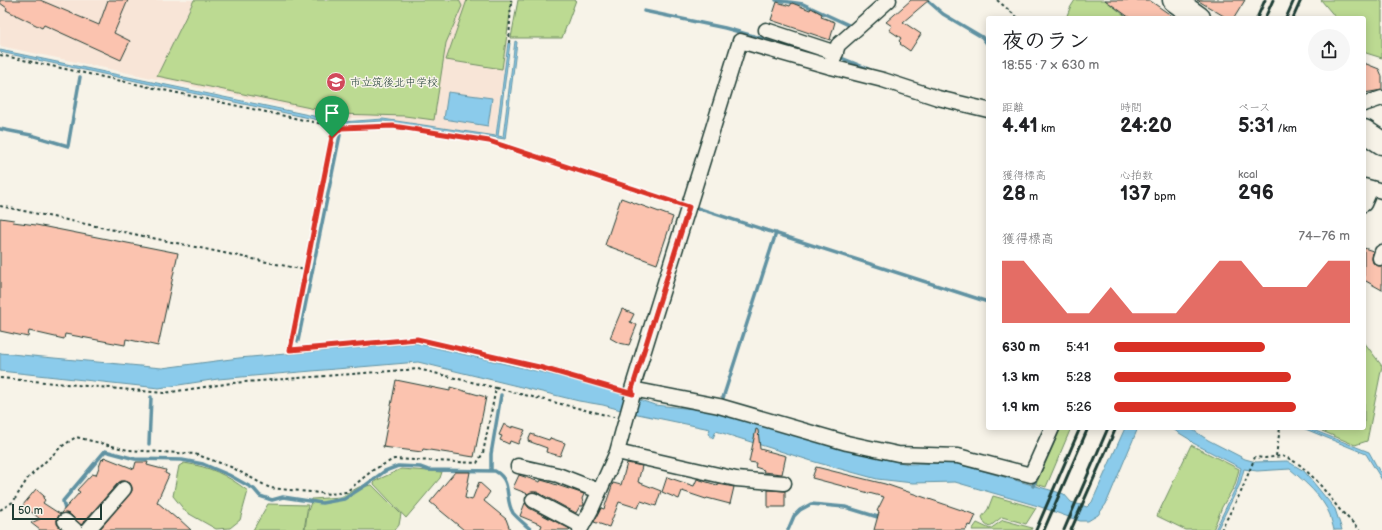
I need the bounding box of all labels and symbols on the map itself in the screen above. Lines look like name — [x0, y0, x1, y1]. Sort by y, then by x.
school or university icon: 市立筑後北中学校 — [325, 71, 347, 93]
place label: 市立筑後北中学校 — [350, 76, 438, 89]
pin — [315, 96, 349, 137]
scale bar — [12, 502, 102, 521]

